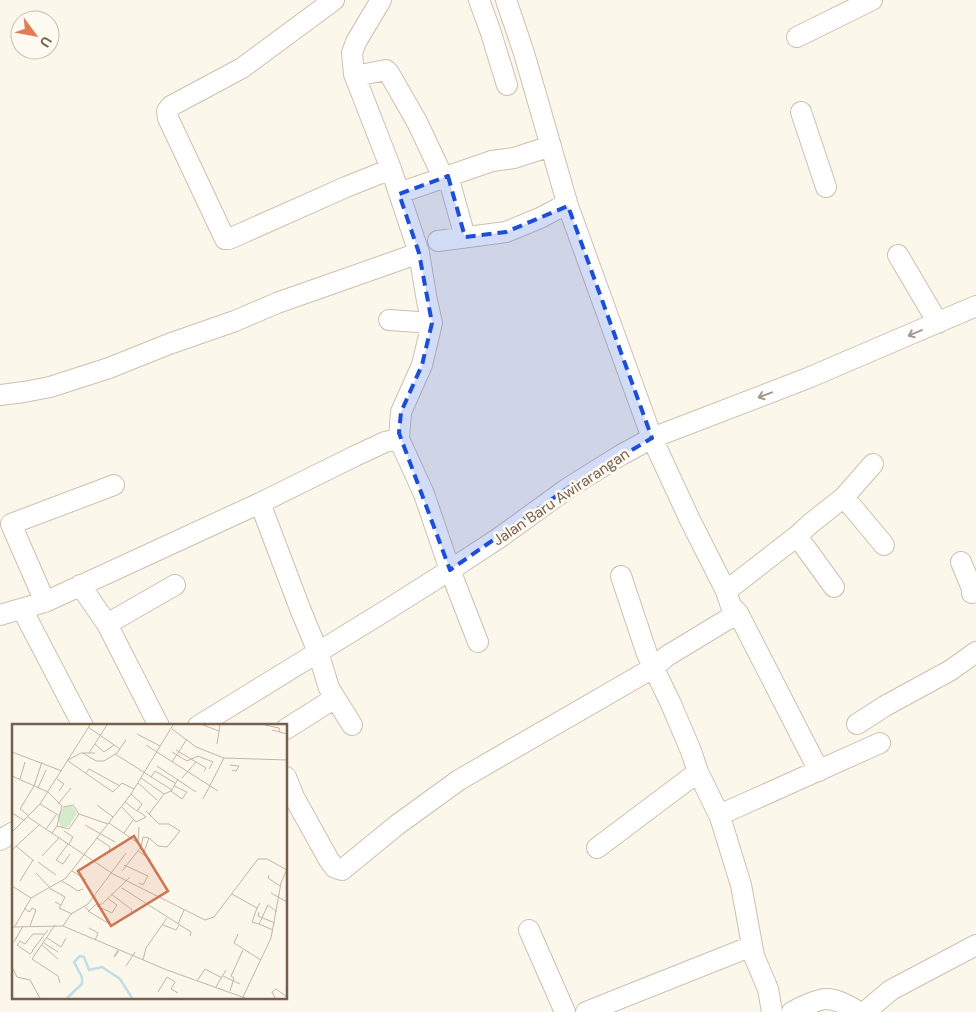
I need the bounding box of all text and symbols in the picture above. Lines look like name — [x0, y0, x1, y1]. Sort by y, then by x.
north arrow — [10, 10, 60, 60]
text: U — [36, 33, 56, 51]
one-way arrow — [908, 328, 923, 338]
one-way arrow — [758, 391, 773, 400]
street label: Jalan Baru Awirarangan — [489, 444, 633, 550]
inset map — [12, 724, 288, 1000]

